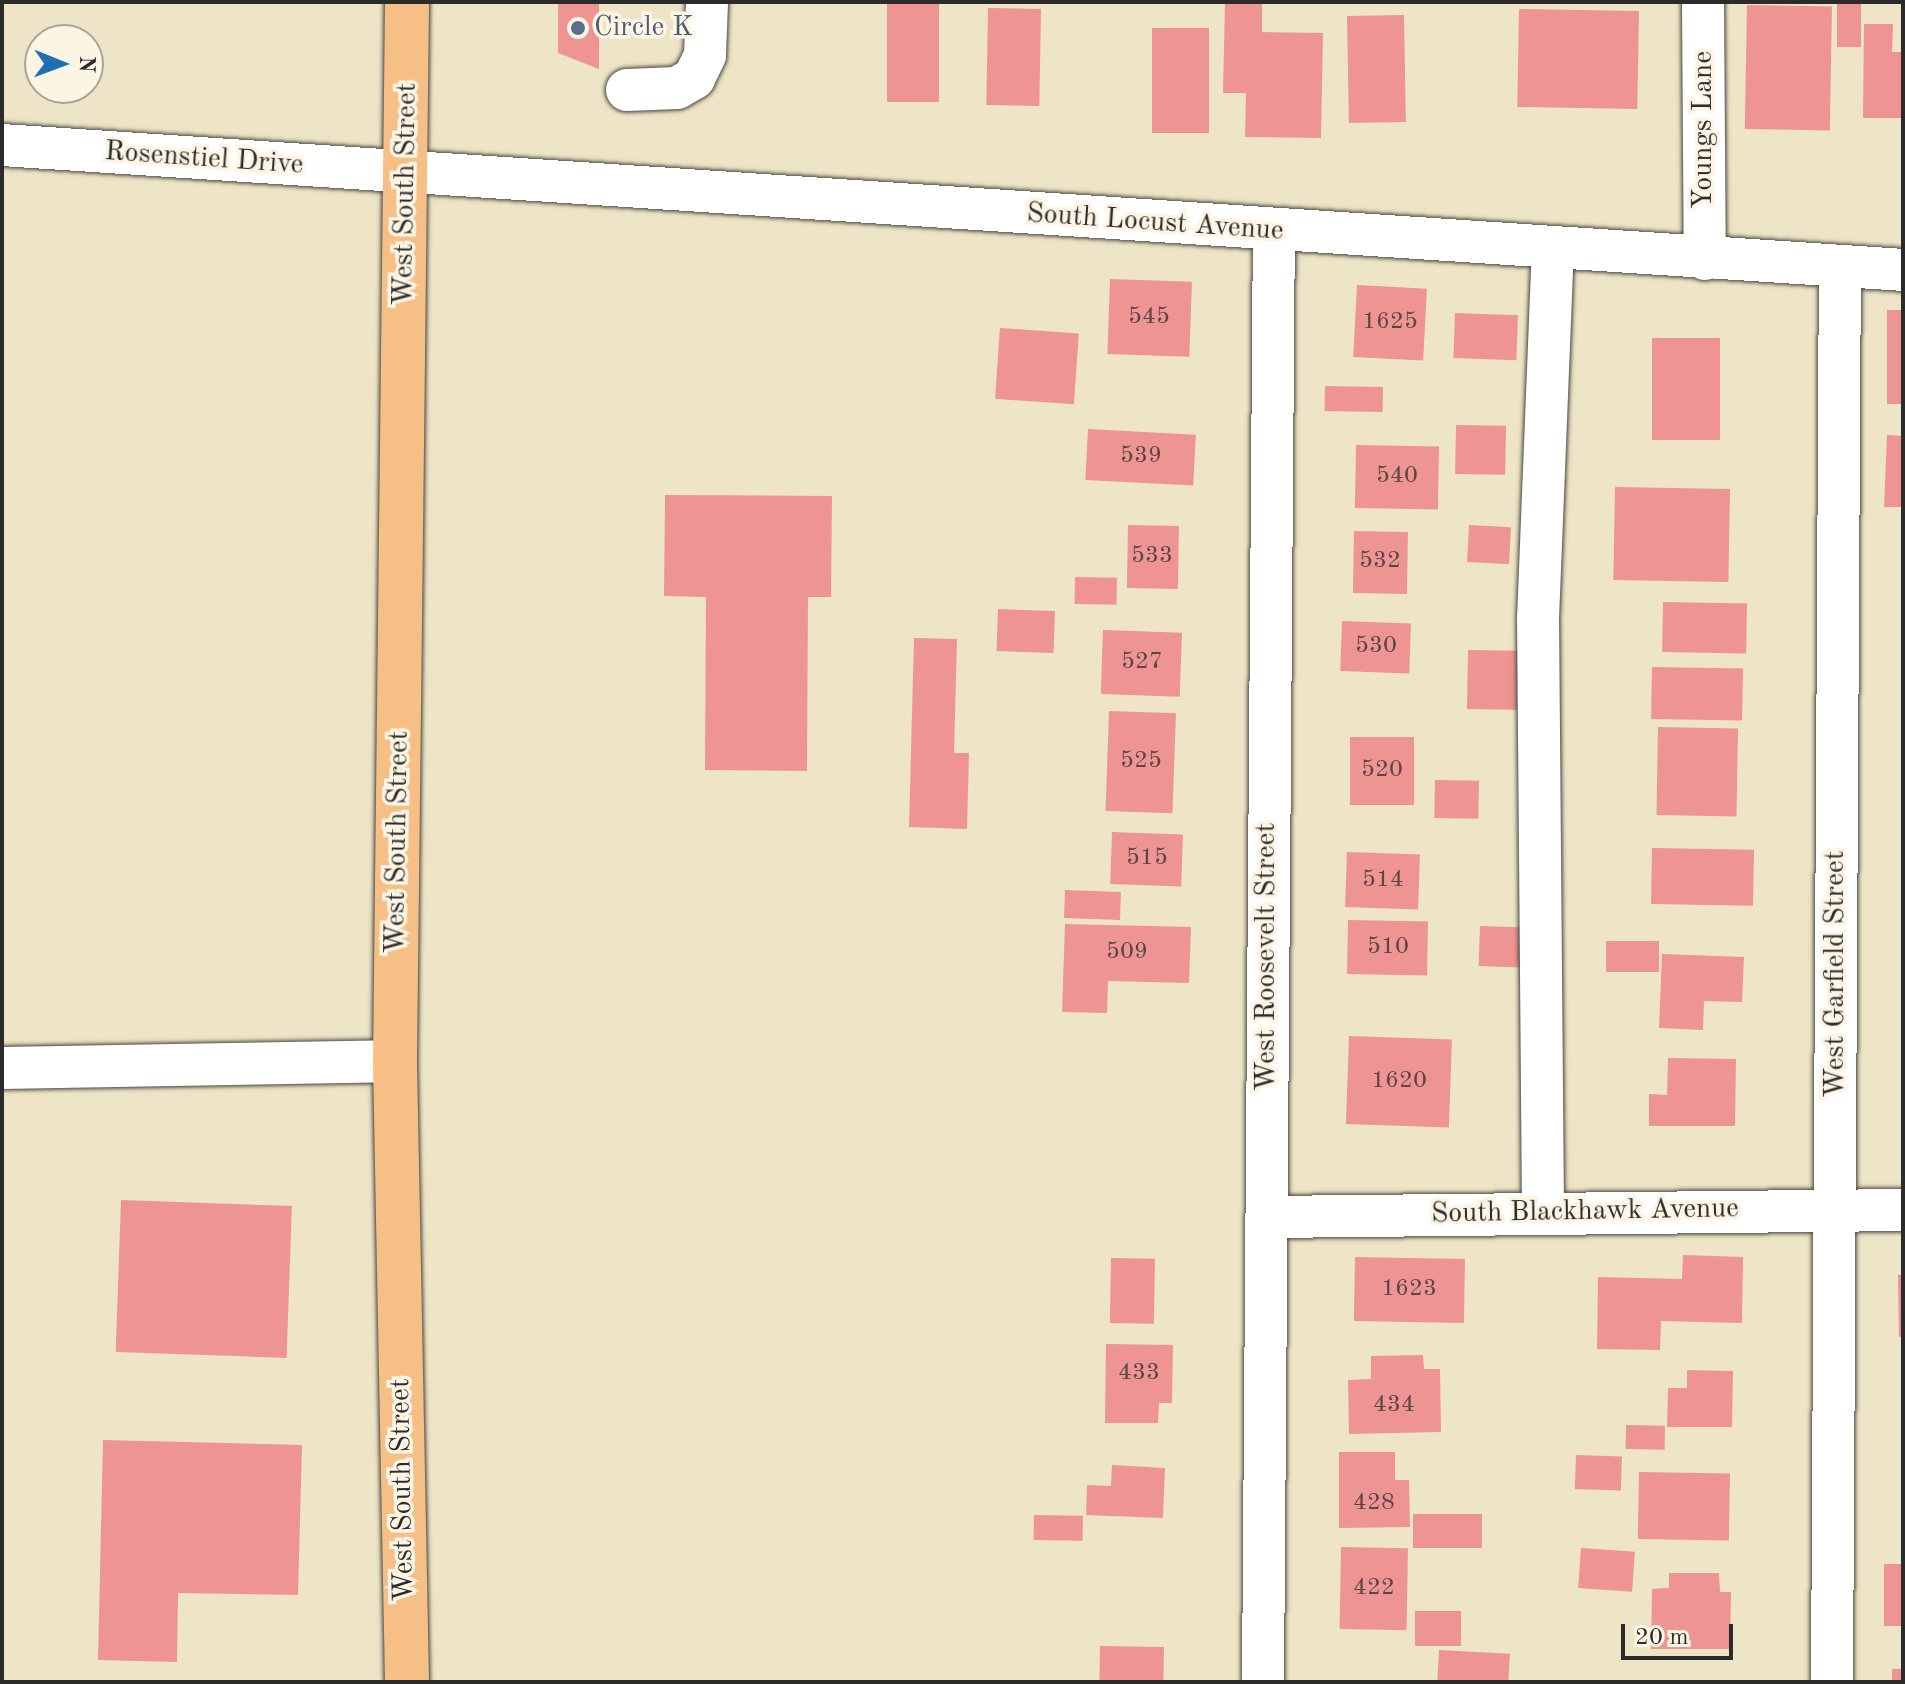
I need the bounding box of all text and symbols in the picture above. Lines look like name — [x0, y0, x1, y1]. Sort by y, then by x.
place label: Circle K — [594, 11, 693, 45]
marker: Circle K — [569, 19, 587, 37]
north arrow — [24, 24, 104, 104]
street label: Youngs Lane — [1687, 51, 1721, 209]
text: N — [75, 56, 97, 73]
street label: West South Street — [387, 82, 425, 306]
street label: Rosenstiel Drive — [104, 135, 304, 183]
street label: South Locust Avenue — [1025, 197, 1285, 249]
house number: 545 — [1128, 304, 1170, 332]
house number: 1625 — [1362, 309, 1418, 337]
house number: 539 — [1120, 443, 1162, 471]
house number: 540 — [1376, 463, 1418, 491]
house number: 533 — [1131, 543, 1173, 571]
house number: 532 — [1359, 548, 1401, 576]
house number: 530 — [1355, 633, 1397, 661]
house number: 527 — [1121, 649, 1163, 677]
street label: West South Street — [379, 730, 417, 954]
house number: 525 — [1120, 748, 1162, 776]
house number: 520 — [1361, 757, 1403, 785]
street label: West Roosevelt Street — [1250, 823, 1284, 1091]
house number: 515 — [1126, 845, 1168, 873]
street label: West Garfield Street — [1819, 850, 1853, 1098]
house number: 514 — [1362, 867, 1404, 895]
house number: 510 — [1367, 934, 1409, 962]
house number: 509 — [1106, 939, 1148, 967]
house number: 1620 — [1371, 1068, 1427, 1096]
street label: South Blackhawk Avenue — [1431, 1193, 1739, 1231]
house number: 1623 — [1381, 1276, 1437, 1304]
house number: 433 — [1118, 1360, 1160, 1388]
street label: West South Street — [384, 1378, 422, 1602]
house number: 434 — [1373, 1392, 1415, 1420]
house number: 428 — [1353, 1490, 1395, 1518]
house number: 422 — [1353, 1575, 1395, 1603]
scale bar — [1625, 1608, 1737, 1658]
text: 20 m — [1635, 1626, 1689, 1650]

